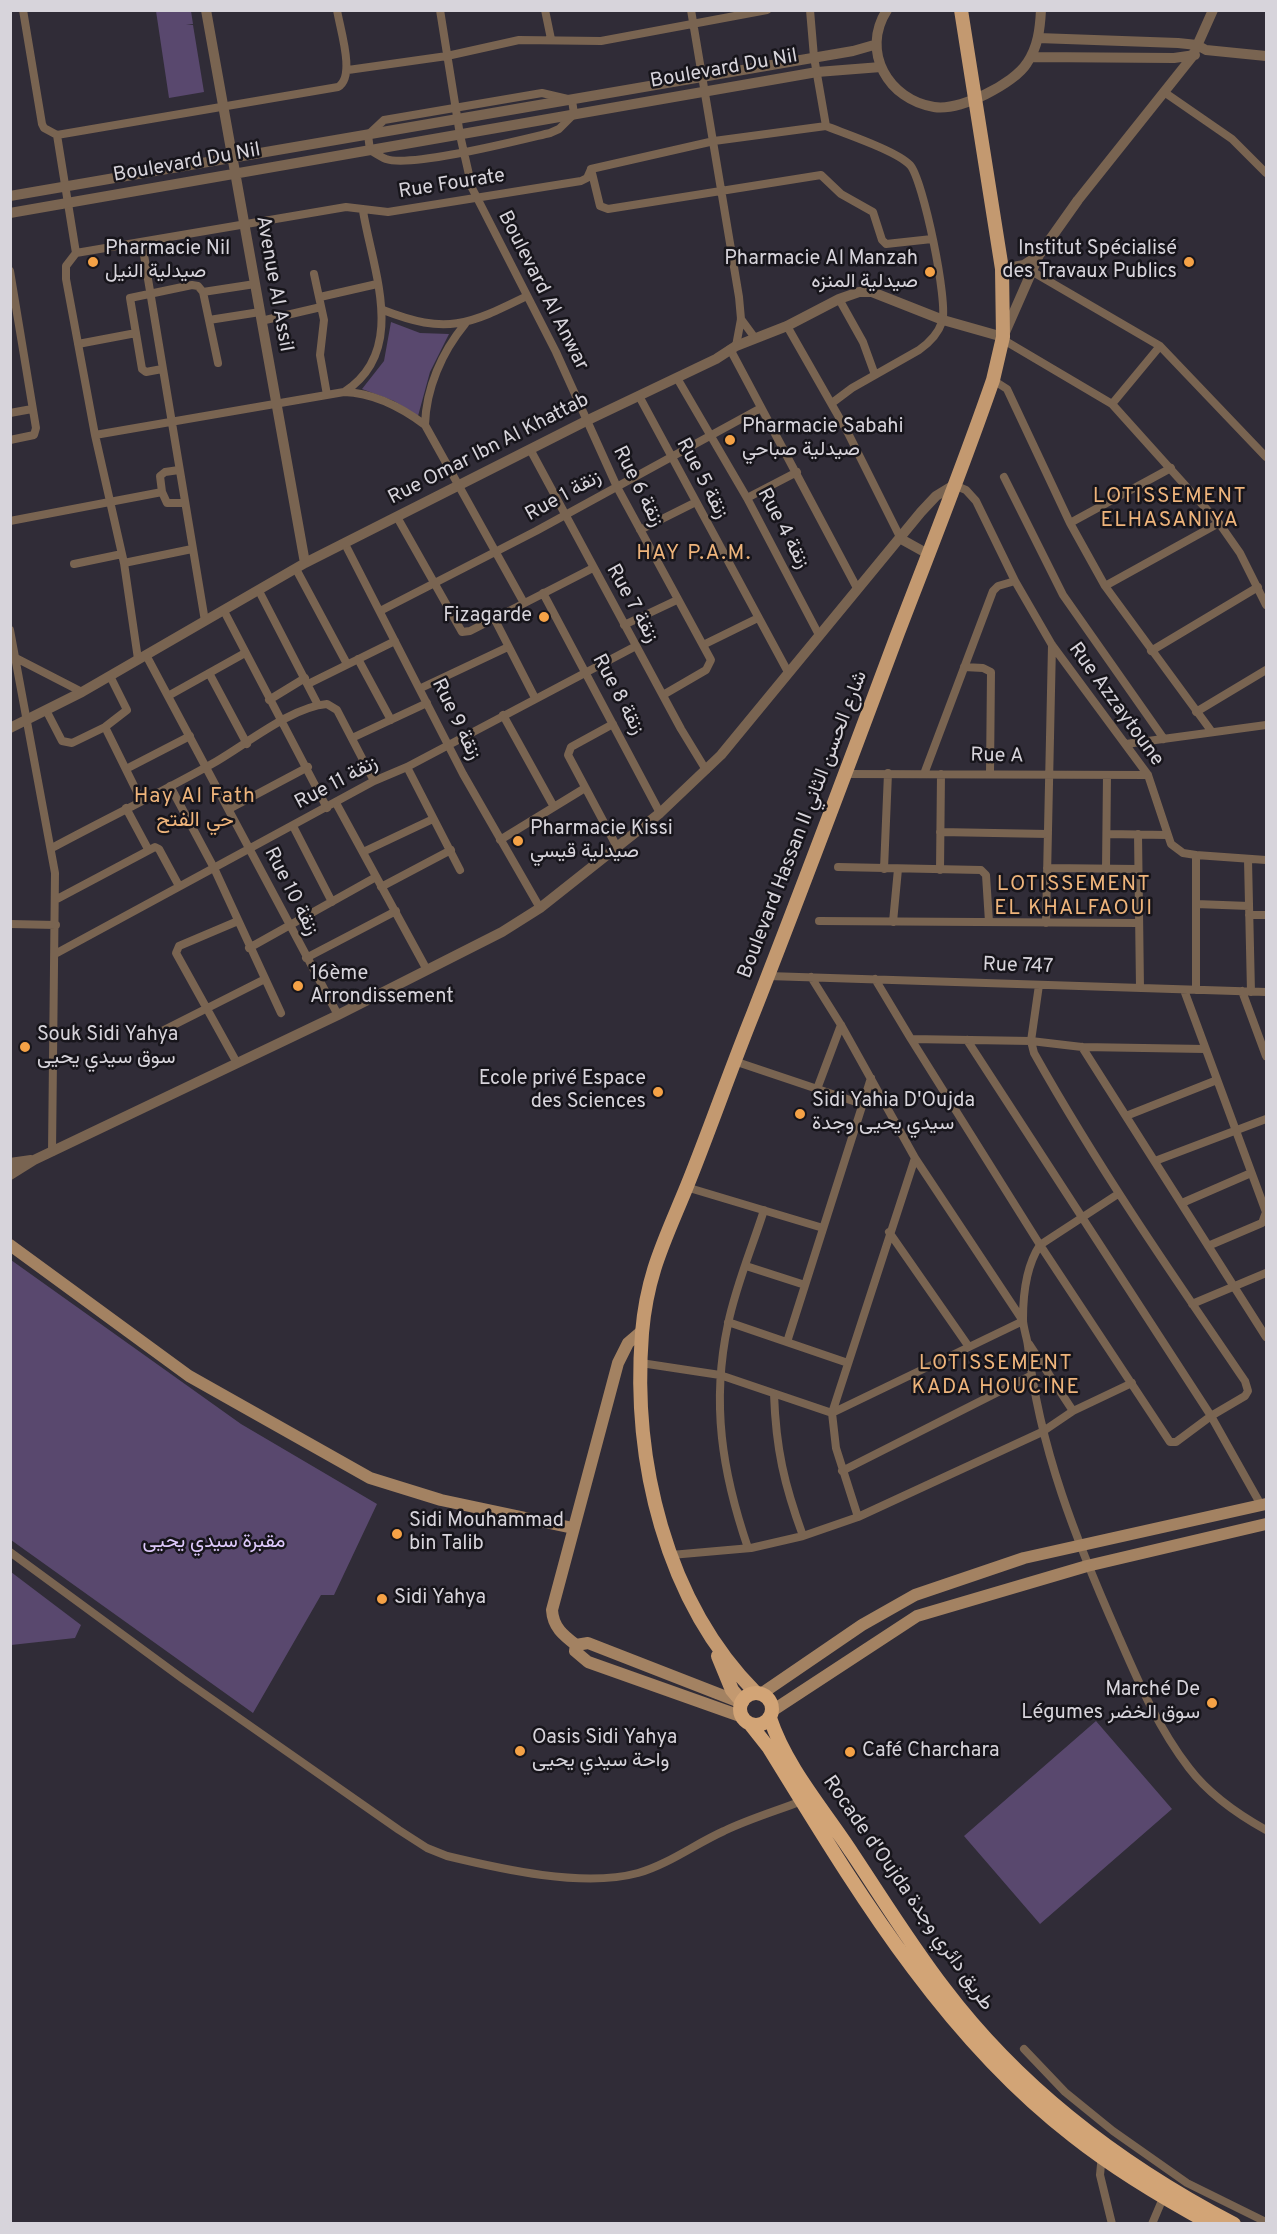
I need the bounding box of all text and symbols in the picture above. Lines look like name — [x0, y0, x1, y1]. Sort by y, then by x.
street label: Boulevard Du Nil — [648, 45, 800, 95]
street label: Boulevard Du Nil — [111, 139, 263, 189]
street label: Rue Fourate — [397, 165, 507, 205]
street label: Boulevard Al Anwar — [491, 207, 593, 375]
street label: Avenue Al Assil — [249, 214, 297, 354]
place label: Pharmacie Nil صيدلية النيل — [105, 238, 230, 285]
place label: Institut Spécialisé des Travaux Publics — [1002, 238, 1177, 285]
place label: Pharmacie Al Manzah صيدلية المنزه — [724, 248, 918, 295]
marker: Pharmacie Nil صيدلية النيل — [86, 255, 100, 269]
marker: Institut Spécialisé des Travaux Publics — [1182, 255, 1196, 269]
marker: Pharmacie Al Manzah صيدلية المنزه — [923, 265, 937, 279]
street label: Rue Omar Ibn Al Khattab — [385, 389, 593, 511]
place label: Pharmacie Sabahi صيدلية صباحي — [742, 416, 904, 463]
marker: Pharmacie Sabahi صيدلية صباحي — [723, 433, 737, 447]
street label: Rue 5 زنقة — [670, 434, 732, 524]
street label: Rue 6 زنقة — [606, 442, 668, 532]
street label: Rue 1 زنقة — [522, 466, 606, 528]
street label: Rue 4 زنقة — [751, 484, 813, 574]
district label: LOTISSEMENT ELHASANIYA — [1093, 485, 1247, 535]
district label: HAY P.A.M. — [636, 542, 752, 568]
street label: Rue 7 زنقة — [600, 560, 662, 648]
place label: Fizagarde — [443, 605, 532, 629]
marker: Fizagarde — [537, 610, 551, 624]
street label: Rue Azzaytoune — [1062, 639, 1168, 771]
street label: Rue 8 زنقة — [586, 650, 648, 740]
street label: Boulevard Hassan II شارع الحسن الثاني — [734, 668, 874, 982]
street label: Rue 9 زنقة — [425, 675, 485, 765]
street label: Rue A — [970, 745, 1024, 769]
street label: Rue 11 زنقة — [291, 752, 383, 816]
district label: Hay Al Fath حي الفتح — [134, 785, 256, 835]
place label: Pharmacie Kissi صيدلية قيسي — [530, 818, 673, 865]
marker: Pharmacie Kissi صيدلية قيسي — [511, 834, 525, 848]
street label: Rue 10 زنقة — [257, 844, 323, 940]
district label: LOTISSEMENT EL KHALFAOUI — [994, 873, 1154, 923]
street label: Rue 747 — [982, 954, 1054, 980]
place label: 16ème Arrondissement — [310, 963, 454, 1010]
marker: 16ème Arrondissement — [291, 979, 305, 993]
place label: Souk Sidi Yahya سوق سيدي يحيى — [37, 1024, 178, 1071]
marker: Souk Sidi Yahya سوق سيدي يحيى — [18, 1040, 32, 1054]
place label: Ecole privé Espace des Sciences — [479, 1068, 646, 1115]
marker: Ecole privé Espace des Sciences — [651, 1085, 665, 1099]
place label: Sidi Yahia D'Oujda سيدي يحيى وجدة — [812, 1090, 975, 1137]
marker: Sidi Yahia D'Oujda سيدي يحيى وجدة — [793, 1107, 807, 1121]
district label: LOTISSEMENT KADA HOUCINE — [911, 1352, 1081, 1402]
place label: Sidi Mouhammad bin Talib — [409, 1510, 564, 1557]
marker: Sidi Mouhammad bin Talib — [390, 1527, 404, 1541]
park label: مقبرة سيدي يحيى — [142, 1531, 286, 1555]
place label: Sidi Yahya — [394, 1587, 486, 1611]
marker: Sidi Yahya — [375, 1592, 389, 1606]
place label: Marché De Légumes سوق الخضر — [1021, 1679, 1200, 1726]
marker: Marché De Légumes سوق الخضر — [1205, 1696, 1219, 1710]
place label: Oasis Sidi Yahya واحة سيدي يحيى — [532, 1727, 677, 1774]
place label: Café Charchara — [862, 1740, 999, 1764]
marker: Oasis Sidi Yahya واحة سيدي يحيى — [513, 1744, 527, 1758]
marker: Café Charchara — [843, 1745, 857, 1759]
street label: Rocade d'Oujda طريق دائري وجدة — [816, 1772, 998, 2016]

